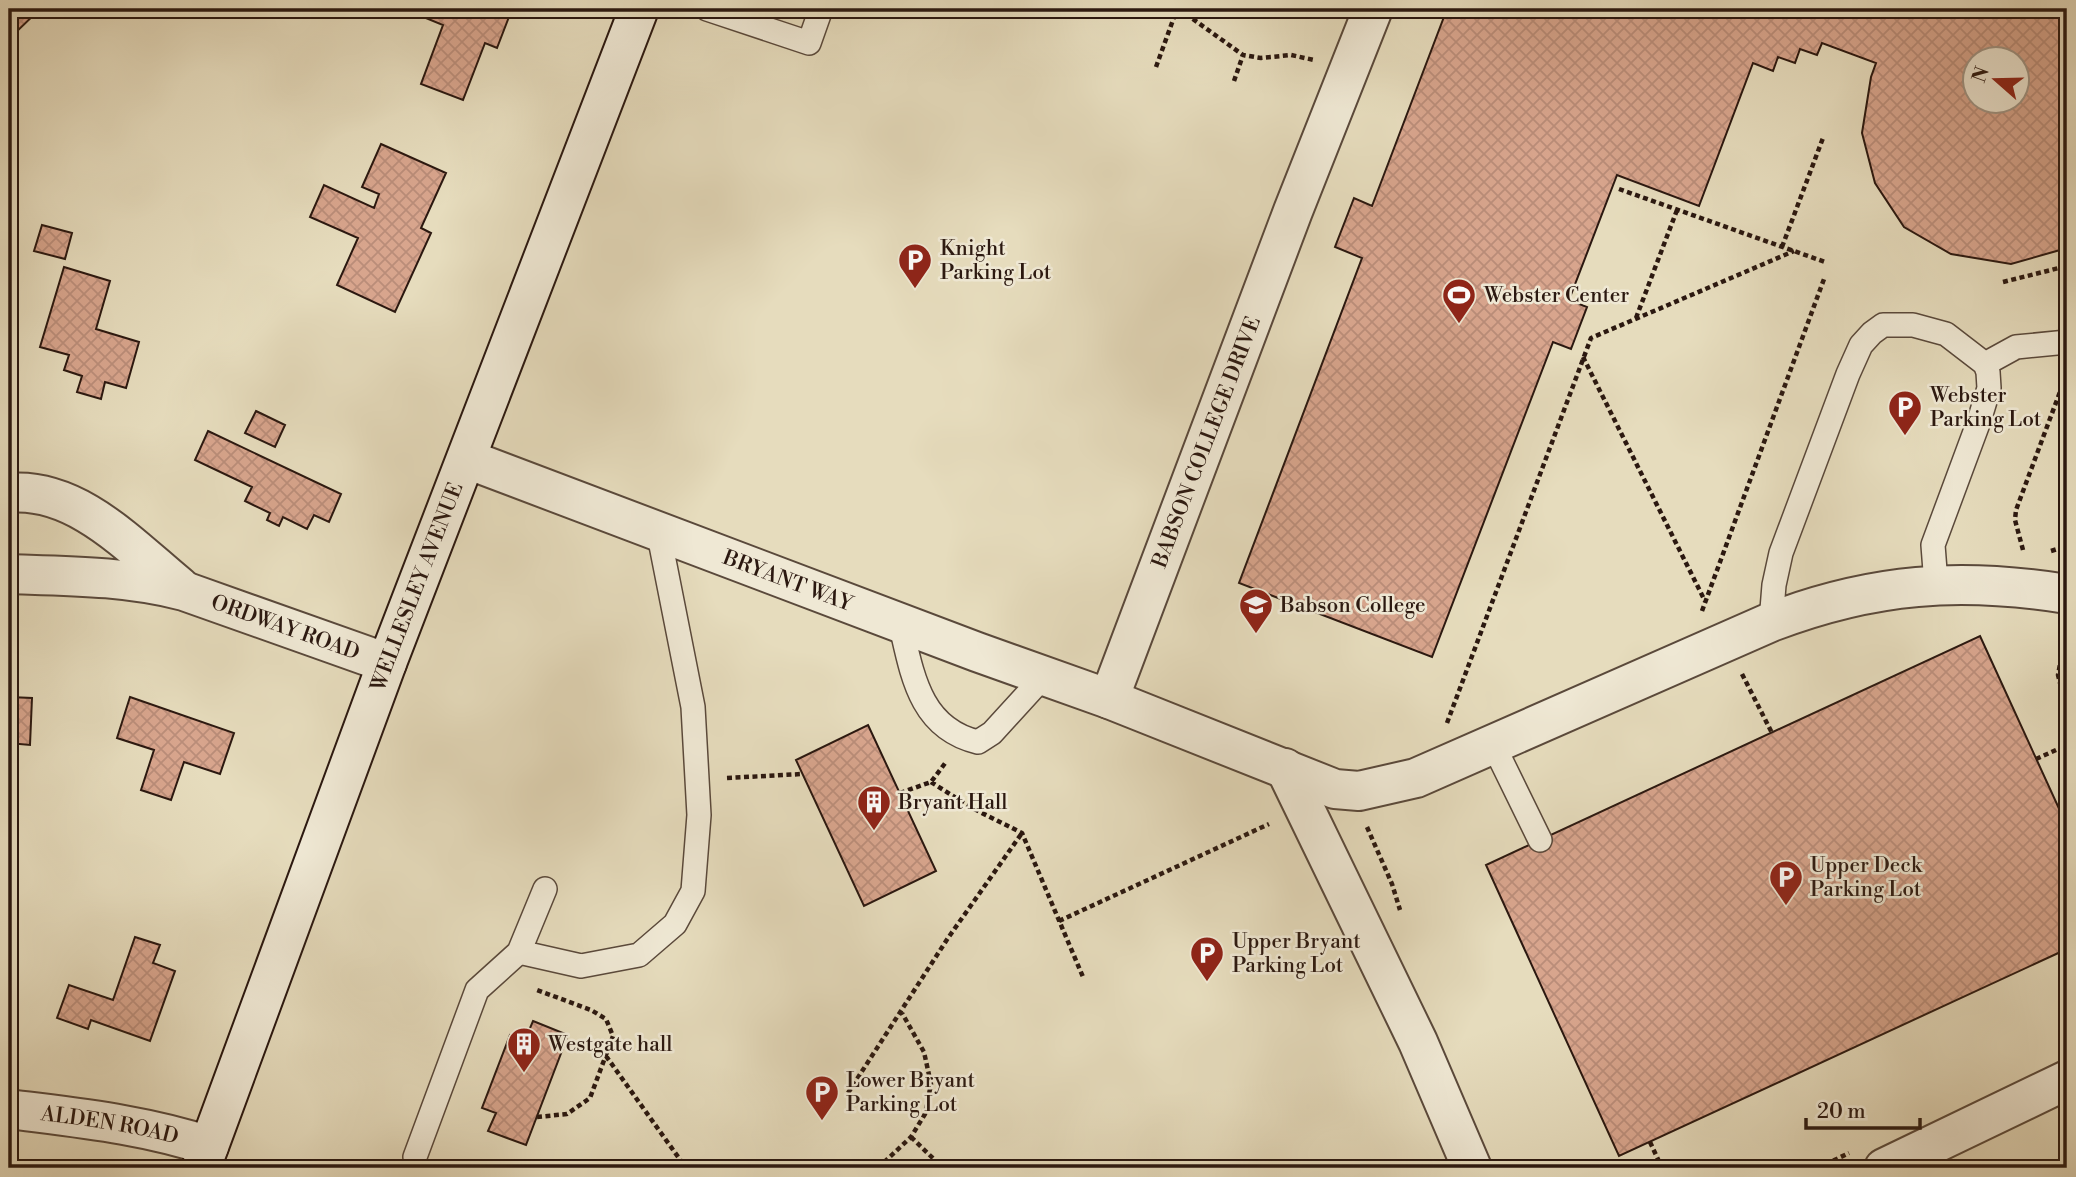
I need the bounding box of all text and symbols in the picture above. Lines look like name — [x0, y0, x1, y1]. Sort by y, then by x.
north arrow — [1960, 46, 2030, 116]
text: N — [1967, 63, 1995, 86]
place label: Knight Parking Lot — [940, 236, 1052, 286]
parking icon: Knight Parking Lot — [896, 241, 934, 290]
sports icon: Webster Center — [1440, 276, 1478, 325]
place label: Webster Center — [1483, 283, 1629, 309]
street label: BABSON COLLEGE DRIVE — [1147, 313, 1267, 573]
place label: Webster Parking Lot — [1929, 383, 2042, 433]
parking icon: Webster Parking Lot — [1886, 388, 1924, 437]
street label: WELLESLEY AVENUE — [365, 479, 469, 696]
street label: BRYANT WAY — [718, 545, 857, 618]
school or university icon: Babson College — [1237, 586, 1275, 635]
street label: ORDWAY ROAD — [207, 590, 363, 666]
place label: Babson College — [1279, 593, 1426, 619]
building icon: Bryant Hall — [855, 783, 893, 832]
place label: Bryant Hall — [897, 790, 1008, 816]
place label: Upper Deck Parking Lot — [1810, 853, 1923, 903]
parking icon: Upper Deck Parking Lot — [1767, 858, 1805, 907]
place label: Upper Bryant Parking Lot — [1232, 929, 1361, 979]
parking icon: Upper Bryant Parking Lot — [1188, 934, 1226, 983]
building icon: Westgate hall — [505, 1025, 543, 1074]
place label: Westgate hall — [547, 1032, 672, 1058]
place label: Lower Bryant Parking Lot — [846, 1068, 976, 1118]
parking icon: Lower Bryant Parking Lot — [803, 1073, 841, 1122]
scale bar — [1806, 1086, 1920, 1130]
text: 20 m — [1817, 1099, 1866, 1125]
street label: ALDEN ROAD — [38, 1101, 181, 1150]

